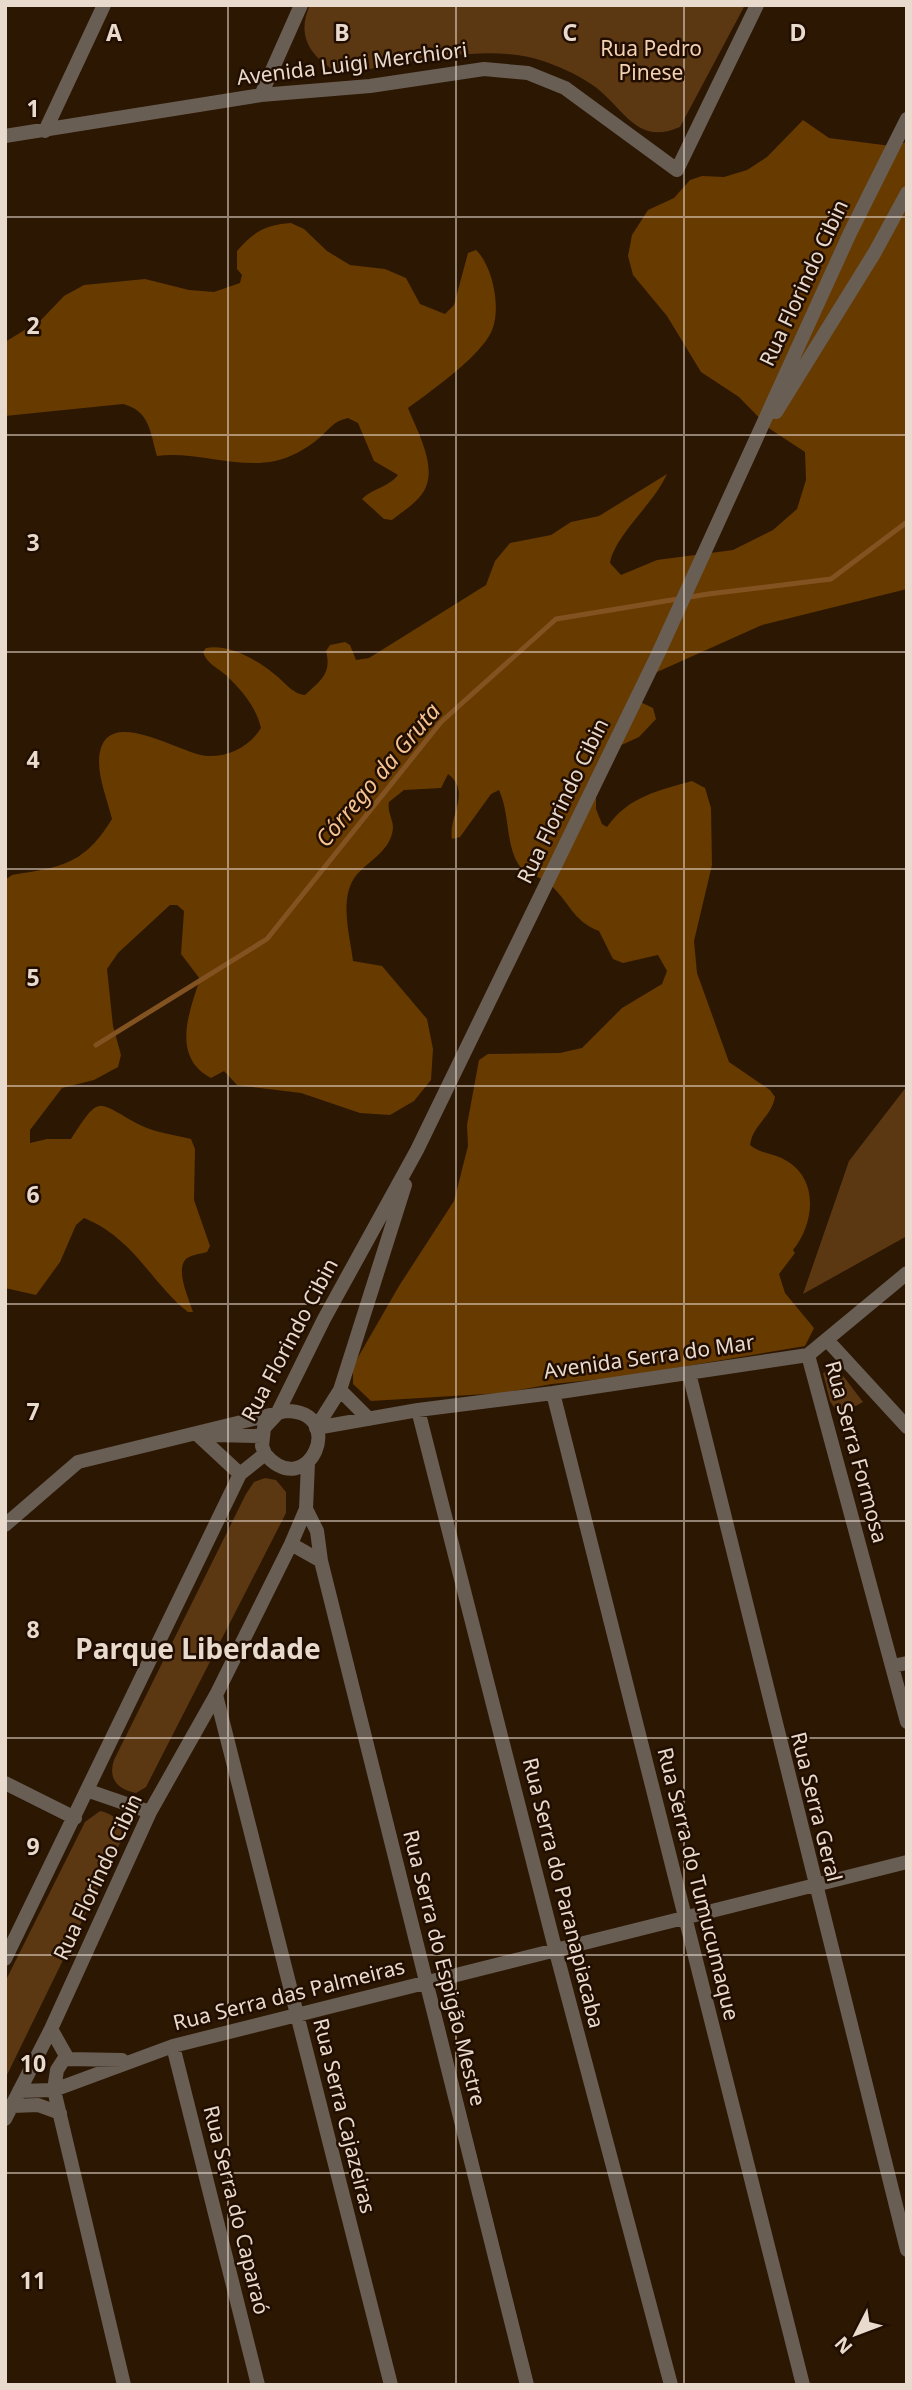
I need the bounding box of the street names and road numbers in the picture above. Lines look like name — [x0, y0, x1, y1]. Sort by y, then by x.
street label: Avenida Luigi Merchiori — [235, 35, 469, 91]
street label: Rua Florindo Cibin — [752, 195, 854, 370]
street label: Rua Florindo Cibin — [510, 713, 614, 888]
street label: Rua Florindo Cibin — [234, 1253, 344, 1426]
street label: Avenida Serra do Mar — [542, 1327, 756, 1385]
street label: Rua Serra Formosa — [819, 1358, 895, 1546]
street label: Rua Serra Geral — [785, 1729, 849, 1885]
street label: Rua Serra do Tumucumaque — [651, 1744, 746, 2023]
street label: Rua Serra do Paranapiacaba — [517, 1755, 611, 2031]
street label: Rua Florindo Cibin — [46, 1789, 148, 1964]
street label: Rua Serra do Espigão Mestre — [397, 1827, 493, 2109]
street label: Rua Serra das Palmeiras — [170, 1952, 408, 2036]
street label: Rua Serra Cajazeiras — [307, 2015, 383, 2216]
street label: Rua Serra do Caparaó — [197, 2102, 276, 2317]

